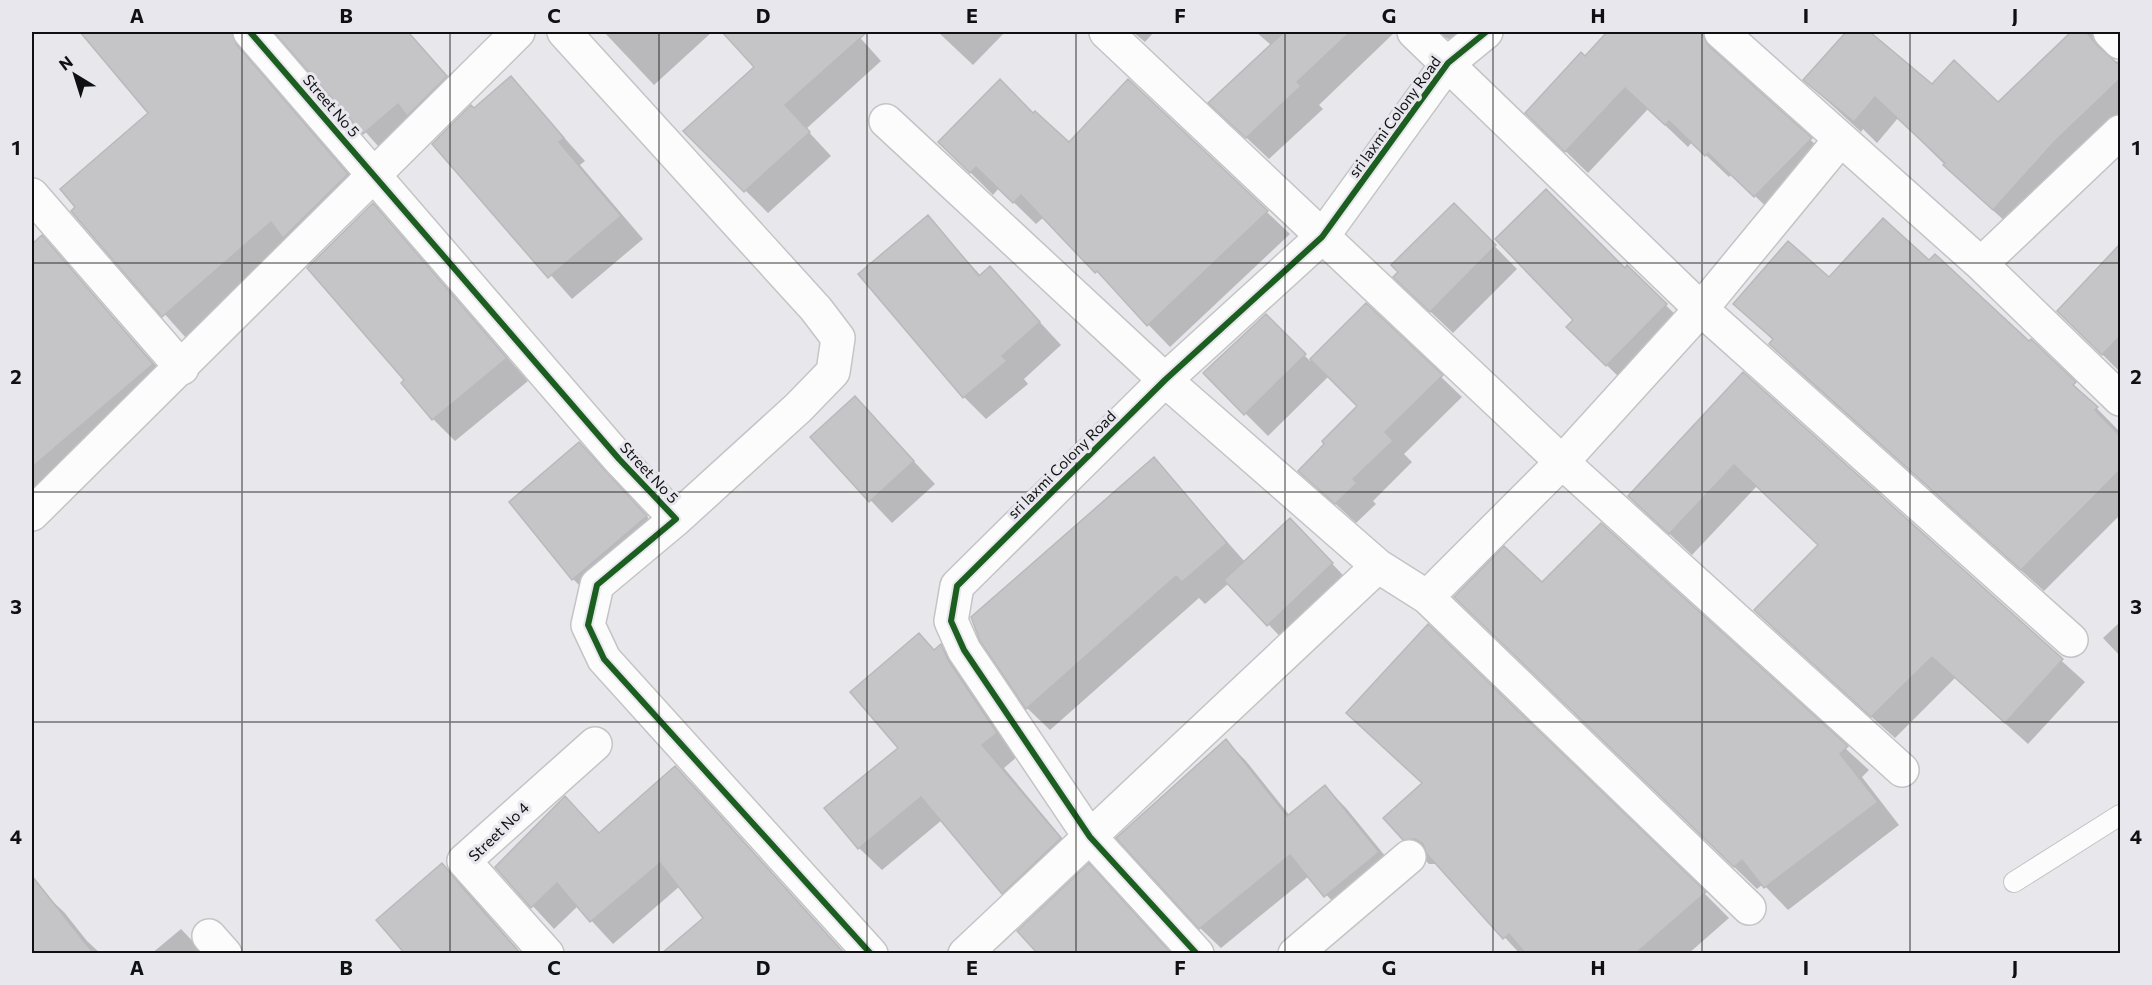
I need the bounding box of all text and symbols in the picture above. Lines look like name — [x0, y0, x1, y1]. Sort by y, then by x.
text: A — [130, 3, 144, 27]
text: B — [339, 3, 353, 27]
text: C — [547, 3, 561, 27]
text: D — [756, 3, 770, 27]
text: E — [966, 3, 978, 27]
text: F — [1174, 3, 1186, 27]
text: G — [1382, 3, 1396, 27]
text: H — [1591, 3, 1606, 27]
text: I — [1803, 3, 1809, 27]
text: J — [2012, 3, 2018, 27]
north arrow — [45, 45, 105, 105]
text: N — [55, 52, 76, 74]
street label: sri laxmi Colony Road — [1344, 52, 1444, 180]
street label: Street No 5 — [300, 70, 364, 140]
text: 1 — [11, 135, 21, 159]
text: 1 — [2131, 135, 2141, 159]
text: 2 — [10, 364, 22, 388]
text: 2 — [2130, 364, 2142, 388]
street label: sri laxmi Colony Road — [1004, 407, 1119, 522]
street label: Street No 5 — [617, 438, 683, 507]
text: 3 — [10, 594, 22, 618]
text: 3 — [2130, 594, 2142, 618]
street label: Street No 4 — [464, 798, 532, 865]
text: 4 — [10, 824, 22, 848]
text: 4 — [2130, 824, 2142, 848]
text: A — [130, 955, 144, 979]
text: B — [339, 955, 353, 979]
text: C — [547, 955, 561, 979]
text: D — [756, 955, 770, 979]
text: E — [966, 955, 978, 979]
text: F — [1174, 955, 1186, 979]
text: G — [1382, 955, 1396, 979]
text: H — [1591, 955, 1606, 979]
text: I — [1803, 955, 1809, 979]
text: J — [2012, 955, 2018, 979]

